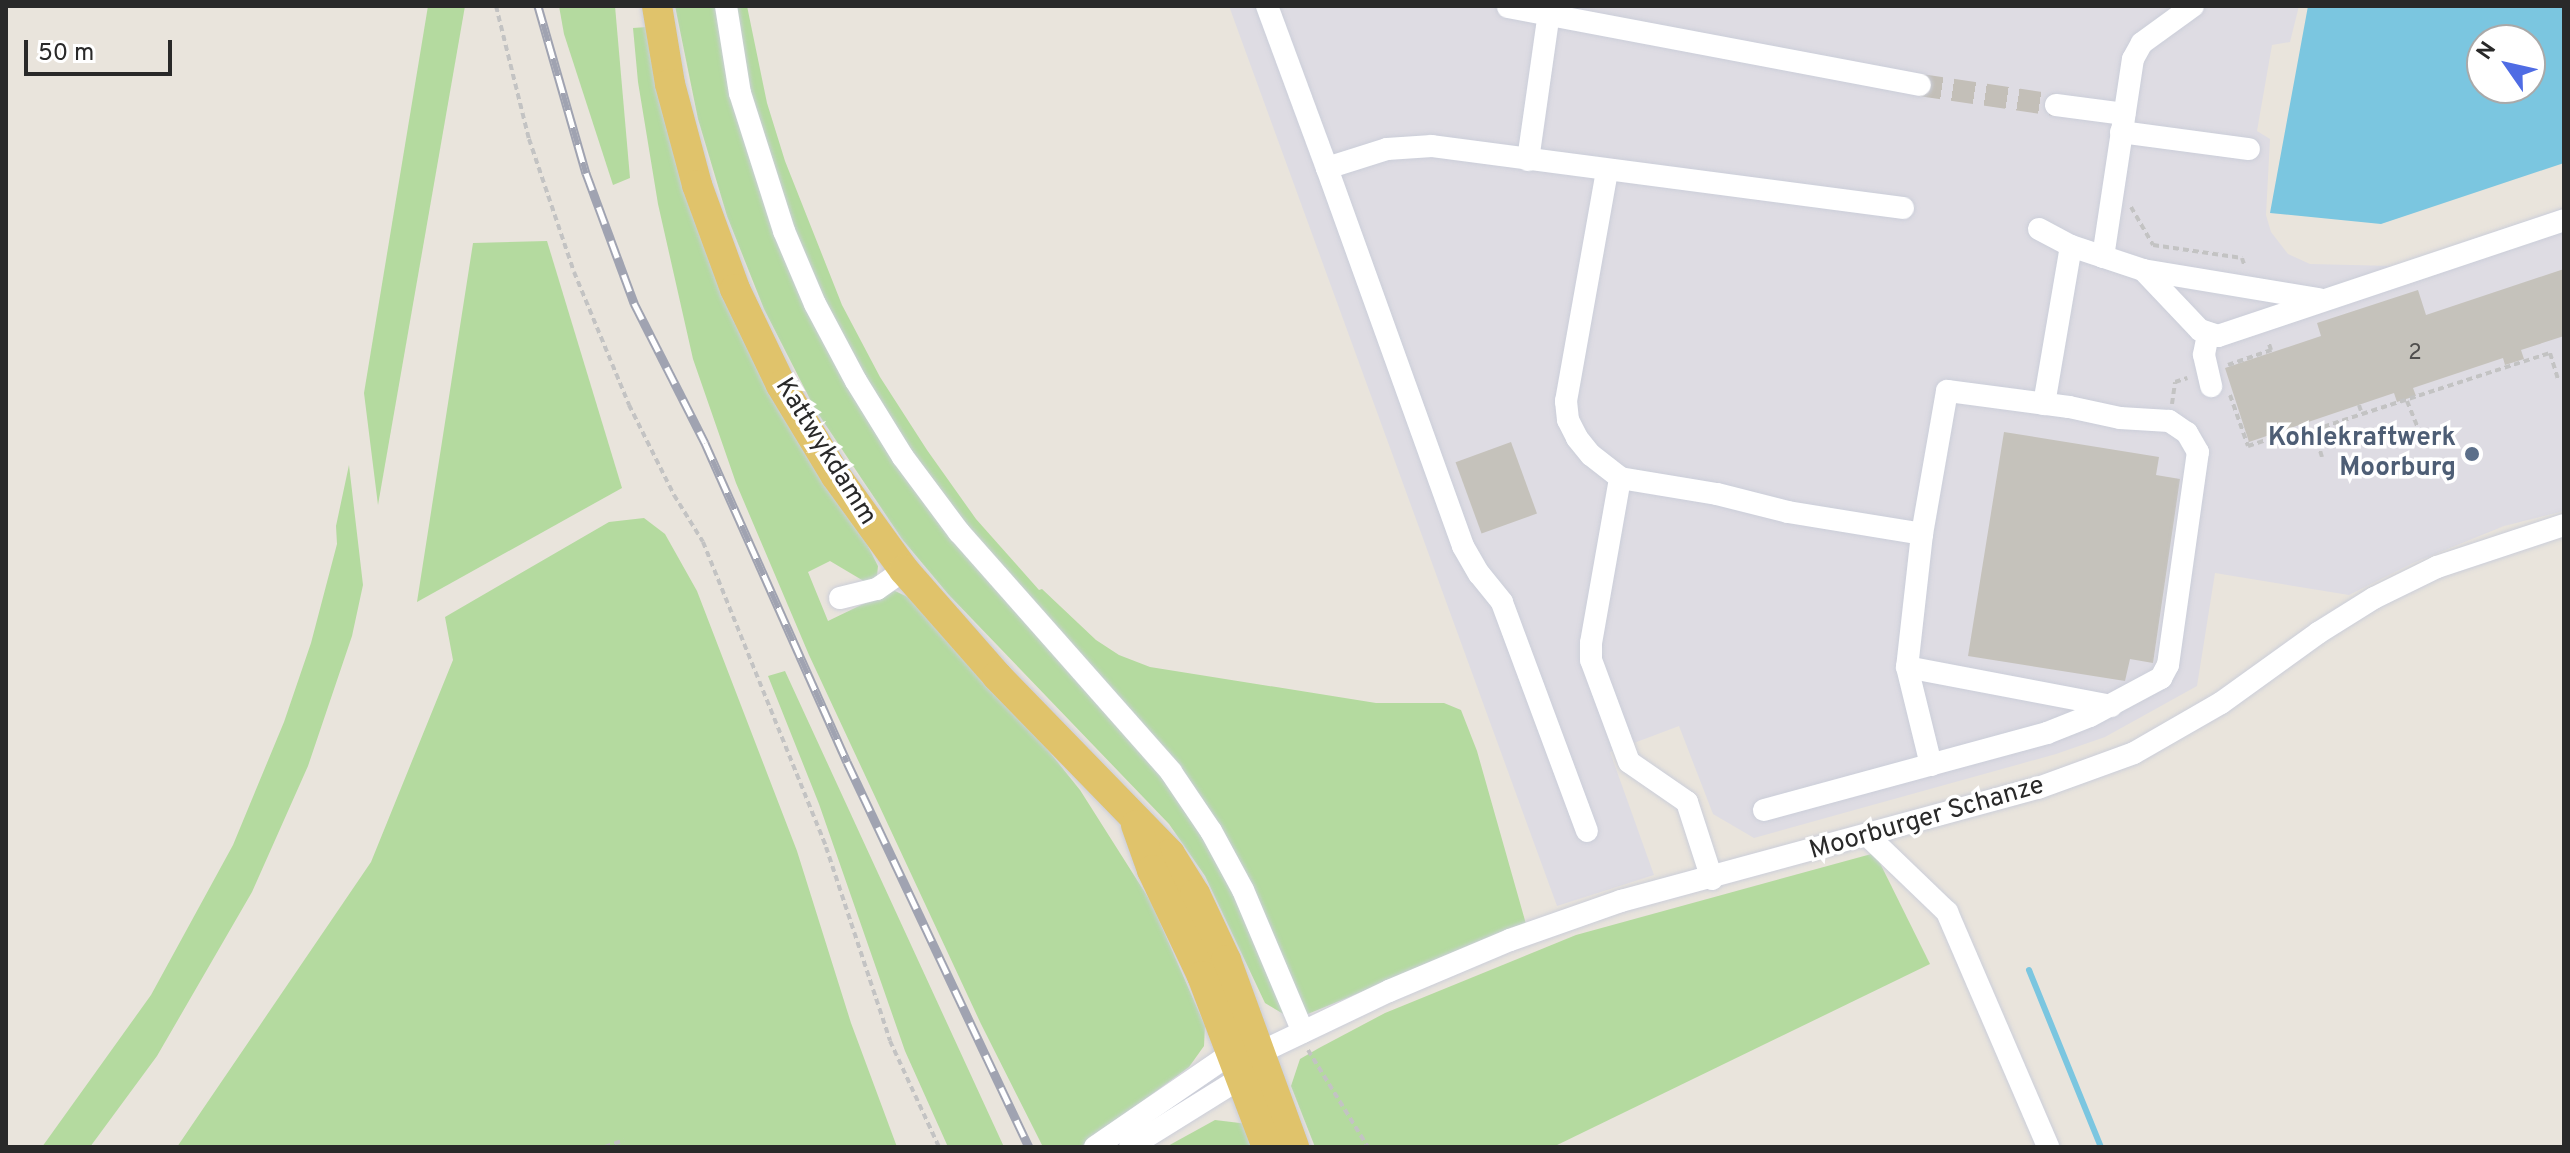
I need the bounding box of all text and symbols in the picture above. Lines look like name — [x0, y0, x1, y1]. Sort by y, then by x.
scale bar — [28, 24, 176, 74]
north arrow — [2466, 24, 2546, 104]
text: N — [2472, 37, 2503, 66]
text: 50 m — [38, 39, 94, 69]
house number: 2 — [2408, 341, 2422, 367]
street label: Kattwykdamm — [767, 373, 883, 531]
place label: Kohlekraftwerk Moorburg — [2268, 423, 2456, 484]
marker: Kohlekraftwerk Moorburg — [2463, 445, 2481, 463]
street label: Moorburger Schanze — [1806, 771, 2048, 867]

